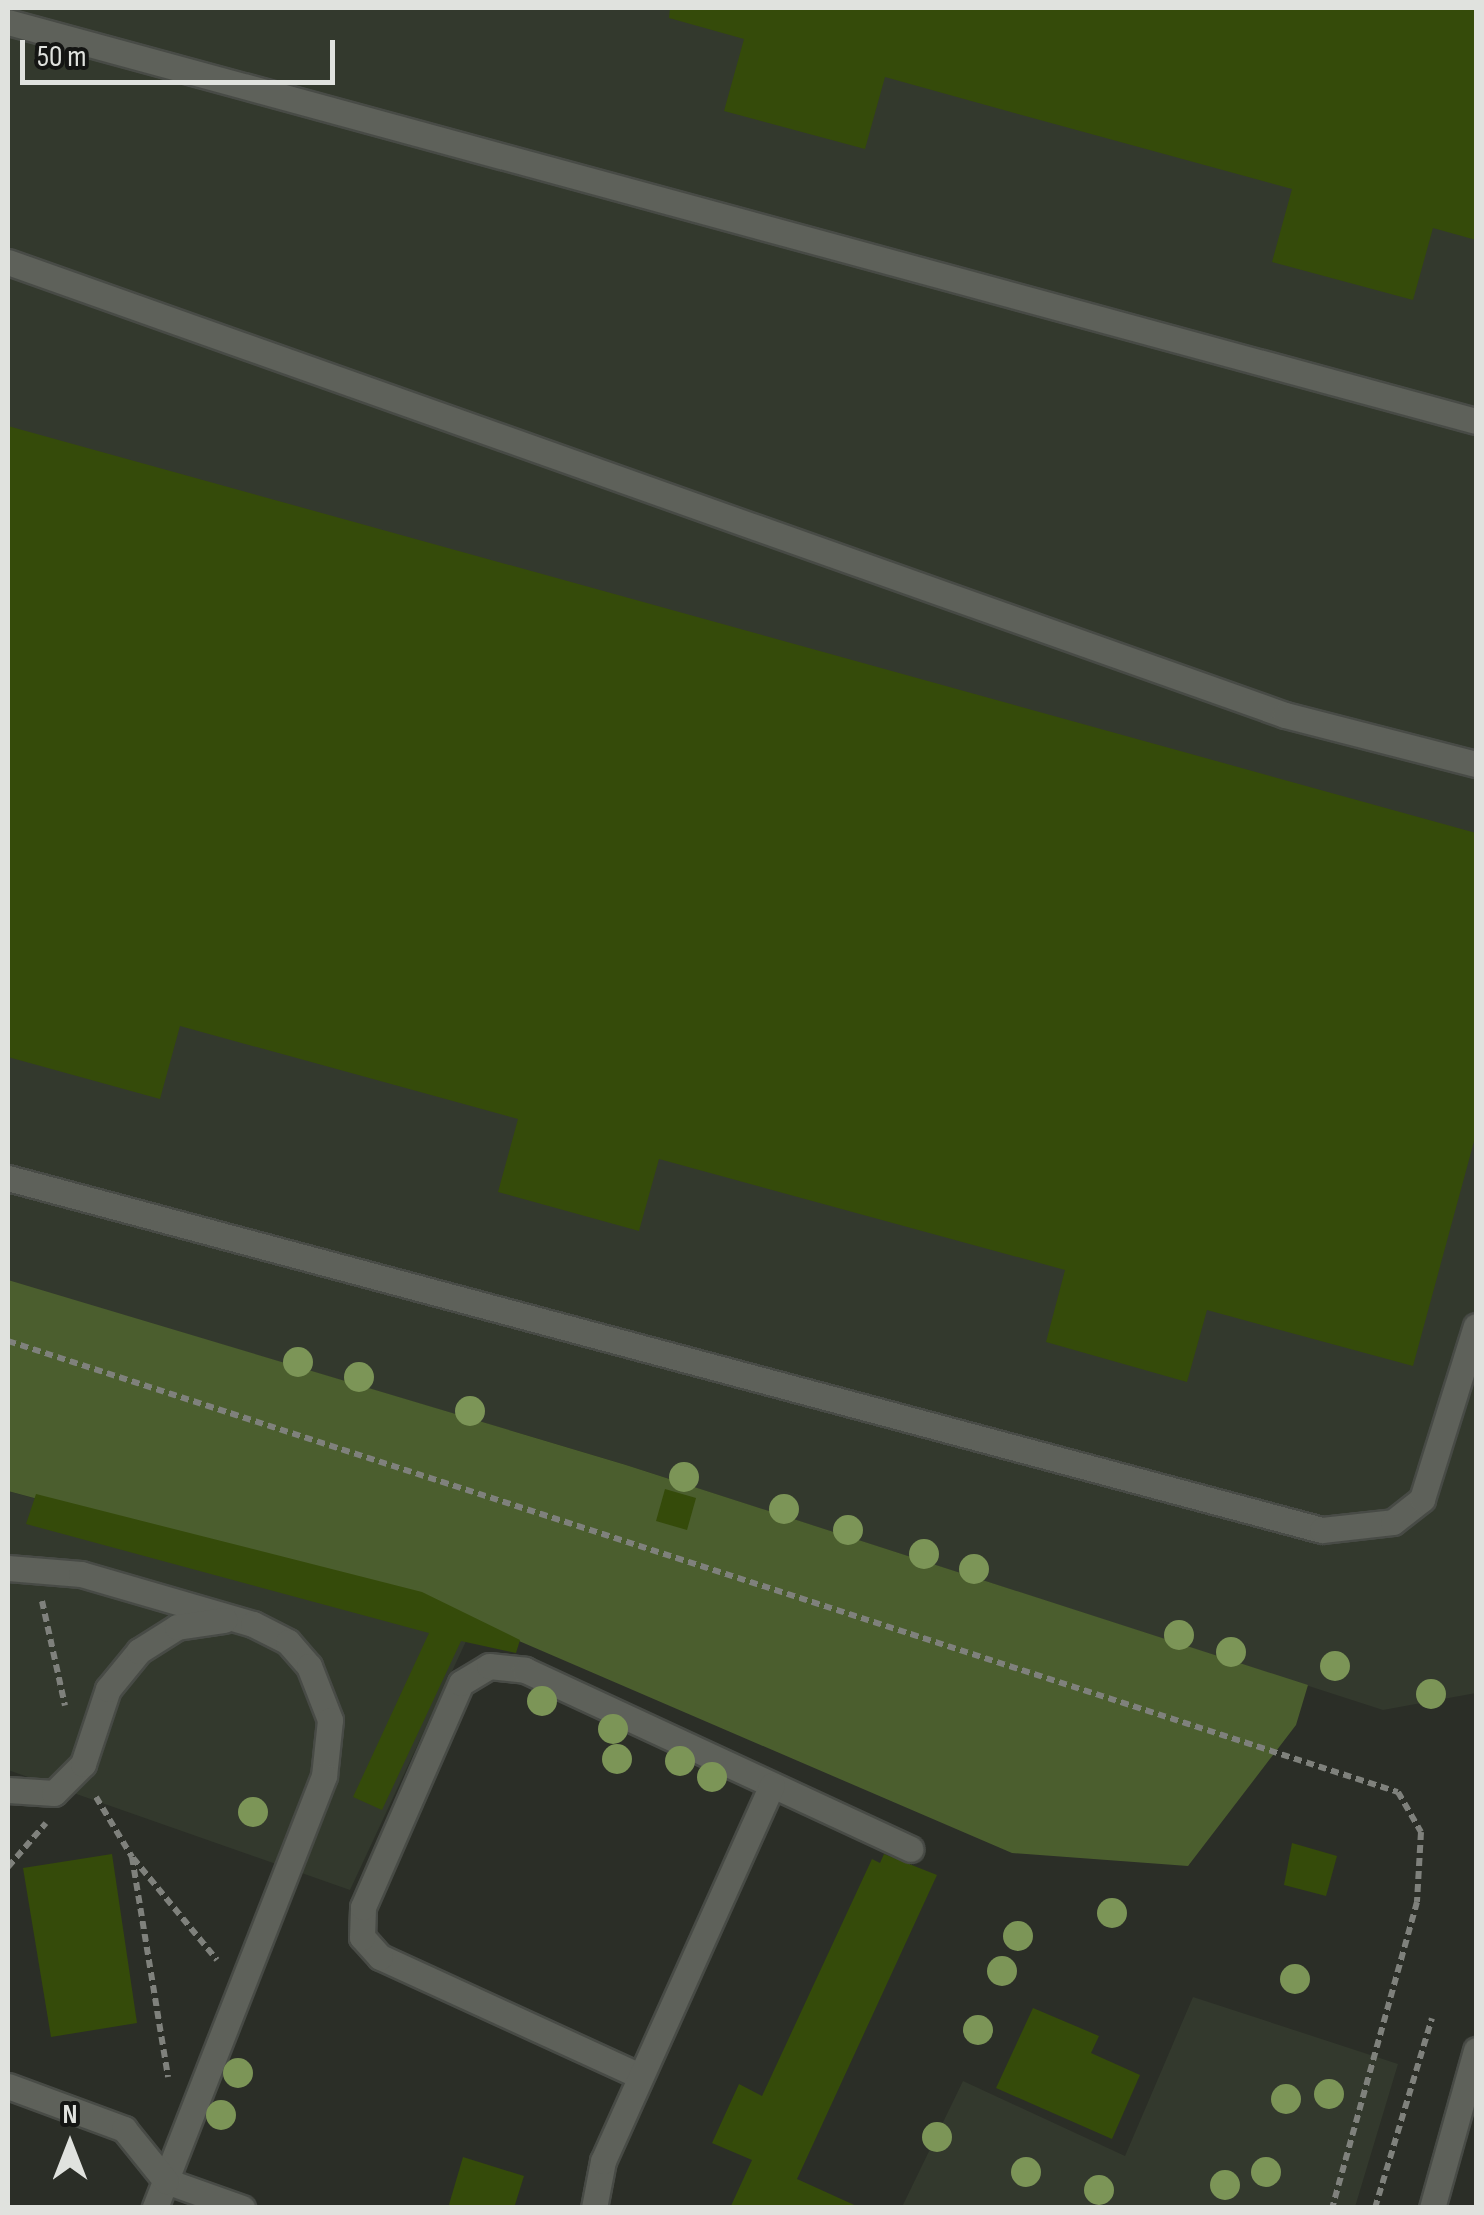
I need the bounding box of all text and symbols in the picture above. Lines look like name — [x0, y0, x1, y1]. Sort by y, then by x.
scale bar — [25, 20, 340, 82]
text: 50 m — [37, 39, 86, 75]
north arrow — [20, 2095, 120, 2195]
text: N — [63, 2098, 77, 2131]

